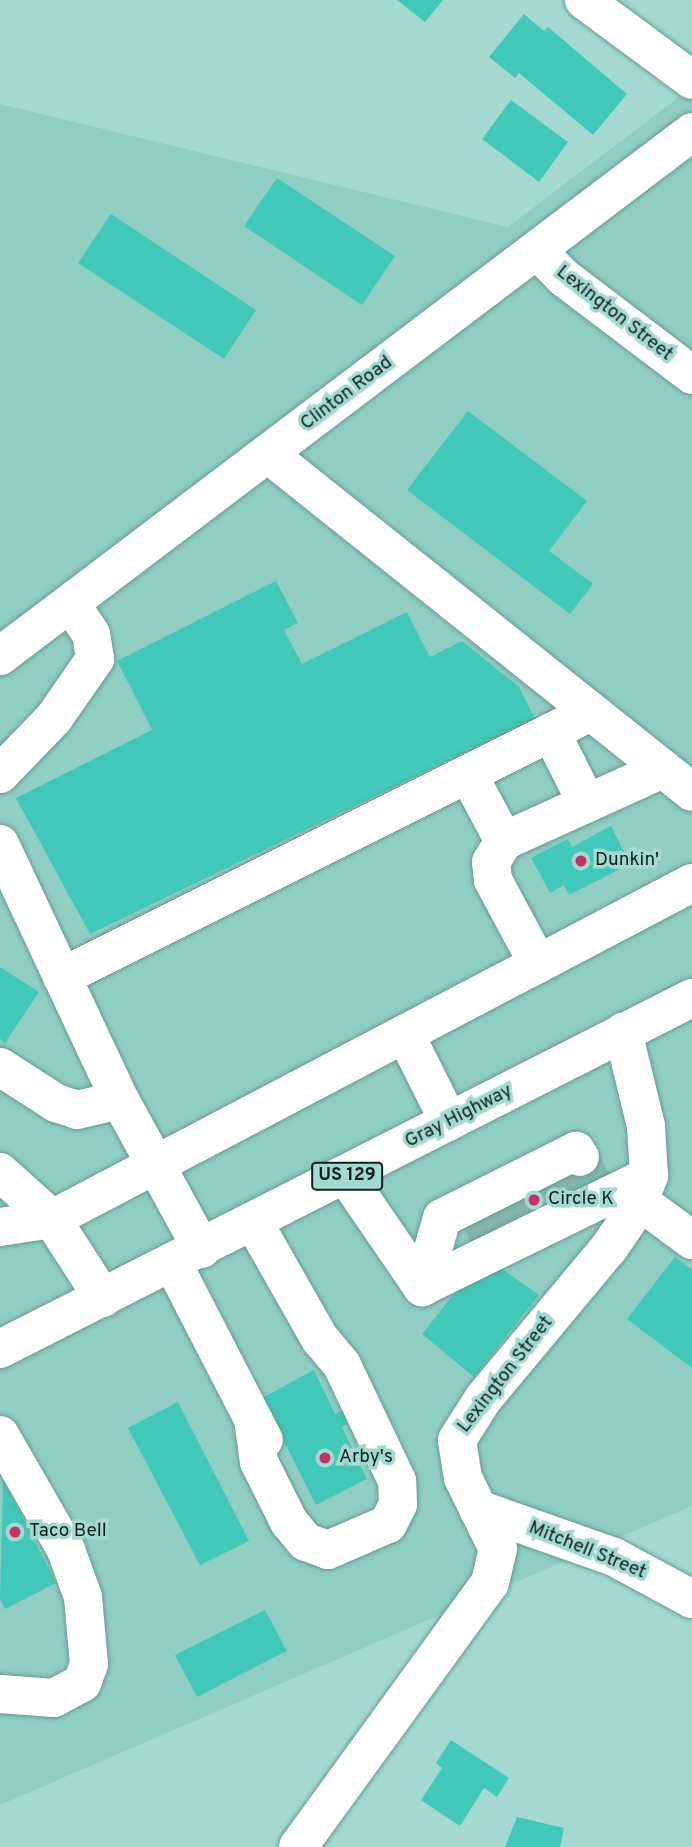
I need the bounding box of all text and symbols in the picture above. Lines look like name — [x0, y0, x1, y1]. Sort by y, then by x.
street label: Lexington Street — [551, 261, 677, 367]
street label: Clinton Road — [297, 352, 397, 436]
place label: Dunkin' — [595, 850, 659, 872]
marker: Dunkin' — [573, 853, 589, 869]
street label: Gray Highway — [402, 1080, 516, 1154]
road number: US 129 — [310, 1162, 384, 1190]
place label: Circle K — [548, 1189, 614, 1211]
marker: Circle K — [526, 1192, 542, 1208]
street label: Lexington Street — [453, 1312, 559, 1438]
place label: Arby's — [339, 1447, 393, 1469]
marker: Arby's — [317, 1450, 333, 1466]
street label: Mitchell Street — [525, 1517, 649, 1585]
place label: Taco Bell — [29, 1521, 107, 1543]
marker: Taco Bell — [7, 1524, 23, 1540]

